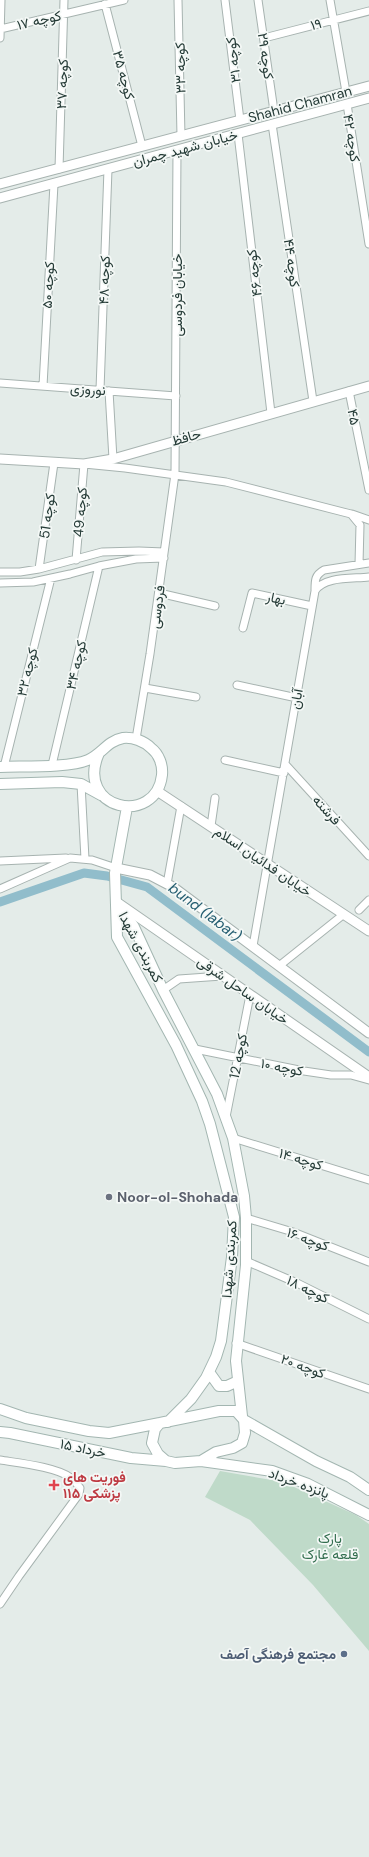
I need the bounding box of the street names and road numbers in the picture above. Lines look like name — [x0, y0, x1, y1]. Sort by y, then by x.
street label: کوچه ۱۷ — [15, 6, 63, 35]
street label: ۱۹ — [308, 14, 324, 34]
street label: کوچه ۲۹ — [253, 32, 278, 81]
street label: کوچه ۳۱ — [221, 36, 246, 84]
street label: کوچه ۳۳ — [171, 42, 190, 94]
street label: کوچه ۳۵ — [108, 48, 139, 102]
street label: کوچه ۳۷ — [52, 59, 73, 109]
street label: Shahid Chamran — [246, 81, 354, 127]
street label: کوچه ۴۲ — [338, 113, 365, 163]
street label: خیابان شهید چمران — [131, 125, 240, 172]
street label: کوچه ۴۴ — [279, 238, 304, 289]
street label: کوچه ۴۶ — [242, 248, 267, 298]
street label: خیابان فردوسی — [168, 254, 186, 336]
street label: کوچه ۴۸ — [94, 255, 115, 305]
street label: کوچه ۵۰ — [38, 261, 59, 309]
street label: نوروزی — [70, 379, 106, 399]
street label: ۴۵ — [344, 407, 364, 427]
street label: حافظ — [169, 424, 203, 450]
street label: کوچه 49 — [69, 486, 92, 538]
street label: کوچه 51 — [35, 492, 60, 540]
street label: فردوسی — [145, 584, 169, 630]
street label: بهار — [264, 587, 287, 609]
street label: کوچه ۳۴ — [62, 639, 91, 692]
street label: کوچه ۳۲ — [12, 646, 43, 698]
street label: آبان — [285, 686, 307, 711]
street label: فرشته — [309, 791, 345, 829]
street label: خیابان فدائیان اسلام — [211, 822, 315, 900]
street label: کمربندی شهدا — [115, 908, 167, 986]
street label: خیابان ساحل شرقی — [194, 952, 292, 1028]
street label: کوچه 12 — [225, 1032, 252, 1080]
street label: کوچه ۱۰ — [259, 1054, 305, 1081]
street label: کوچه ۱۴ — [277, 1144, 325, 1175]
street label: کمربندی شهدا — [217, 1220, 241, 1298]
street label: کوچه ۱۶ — [284, 1223, 332, 1256]
street label: کوچه ۱۸ — [283, 1271, 332, 1308]
street label: کوچه ۲۰ — [278, 1350, 328, 1383]
street label: ۱۵ خرداد — [58, 1434, 108, 1462]
street label: پانزده خرداد — [266, 1464, 332, 1503]

